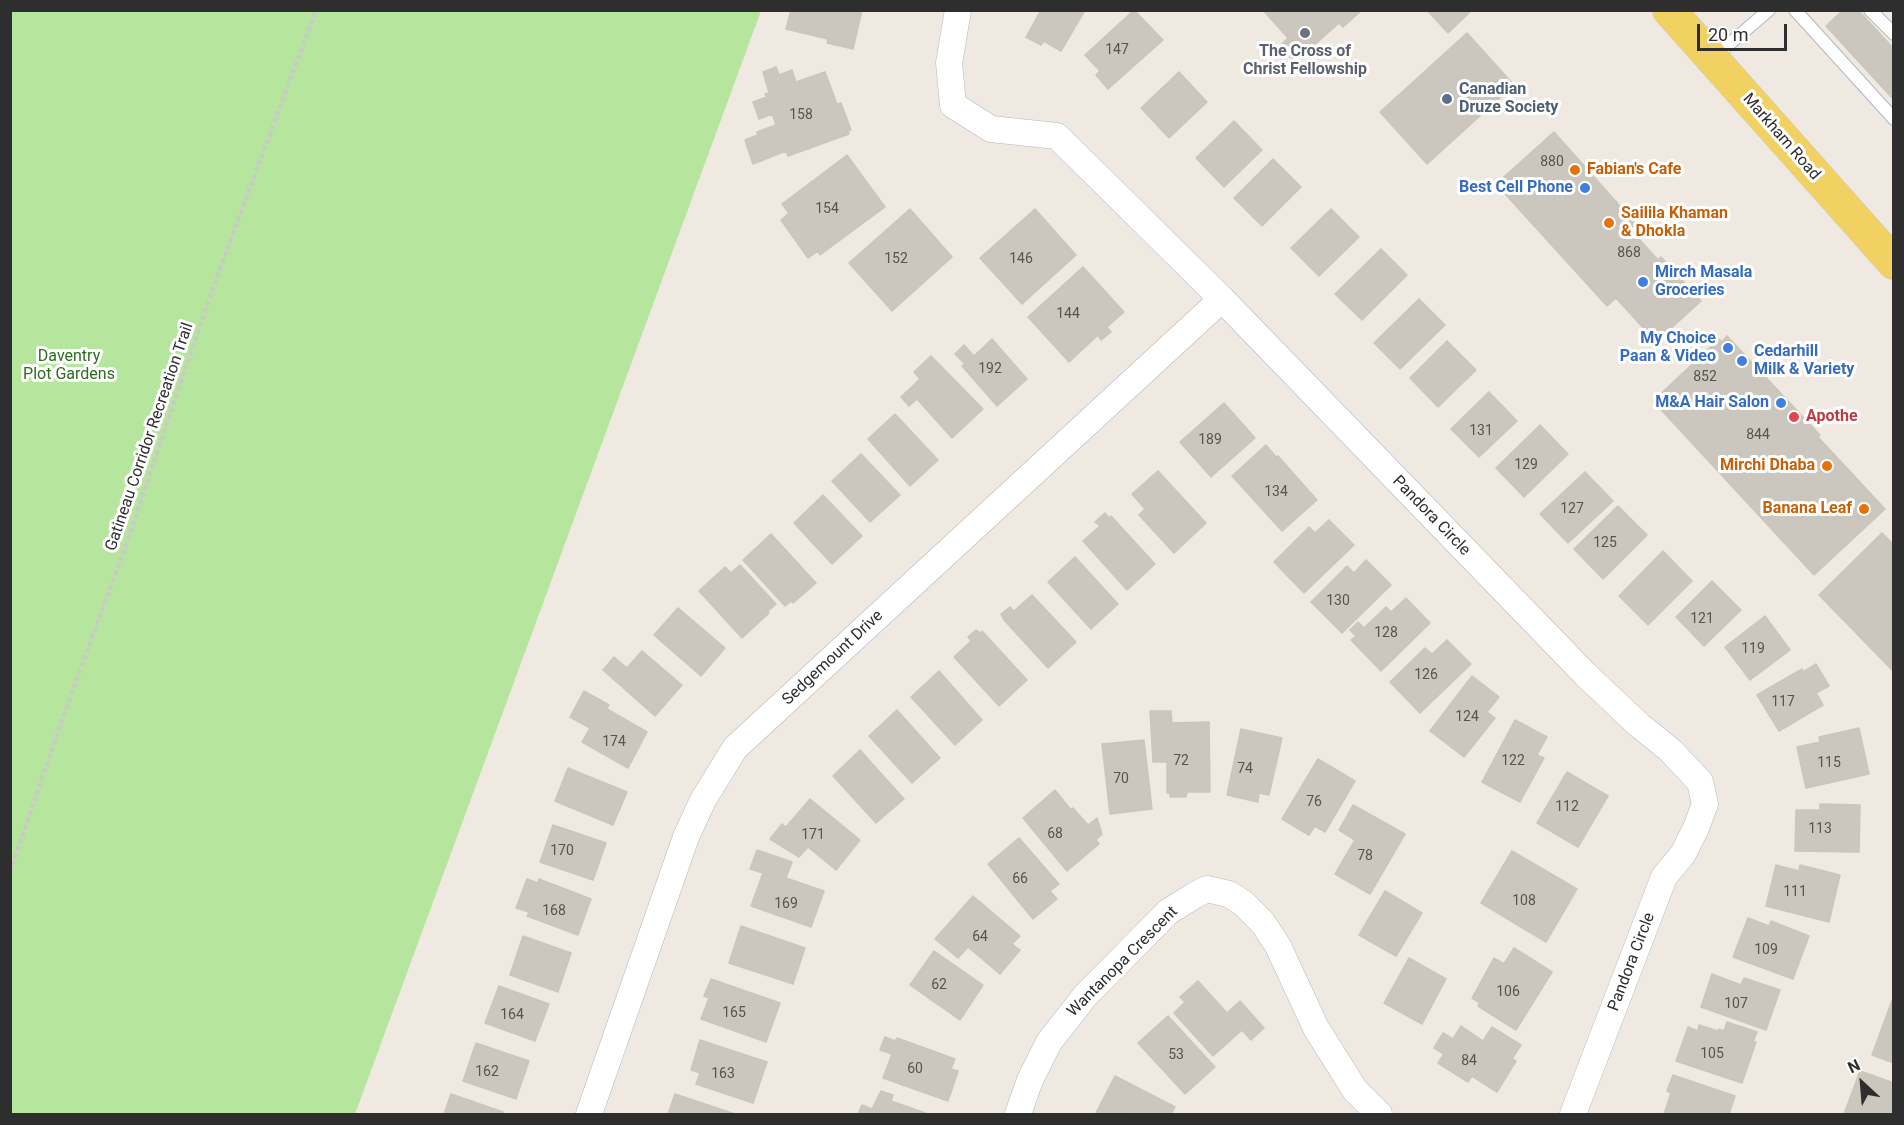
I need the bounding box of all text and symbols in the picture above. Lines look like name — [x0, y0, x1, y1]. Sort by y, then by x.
scale bar — [1700, 12, 1790, 50]
text: 20 m — [1708, 24, 1748, 45]
marker: The Cross of Christ Fellowship — [1298, 26, 1312, 40]
house number: 147 — [1105, 42, 1129, 58]
place label: The Cross of Christ Fellowship — [1243, 42, 1367, 80]
place label: Canadian Druze Society — [1459, 80, 1558, 118]
street label: Markham Road — [1738, 90, 1824, 184]
marker: Canadian Druze Society — [1440, 92, 1454, 106]
house number: 158 — [789, 107, 813, 123]
house number: 880 — [1540, 154, 1564, 170]
place label: Fabian's Cafe — [1587, 160, 1681, 180]
marker: Fabian's Cafe — [1568, 163, 1582, 177]
place label: Best Cell Phone — [1459, 178, 1573, 198]
marker: Best Cell Phone — [1578, 181, 1592, 195]
house number: 154 — [815, 201, 839, 217]
place label: Sailila Khaman & Dhokla — [1621, 204, 1728, 242]
marker: Sailila Khaman & Dhokla — [1602, 216, 1616, 230]
house number: 868 — [1617, 245, 1641, 261]
house number: 152 — [884, 251, 908, 267]
house number: 146 — [1009, 251, 1033, 267]
place label: Mirch Masala Groceries — [1655, 263, 1752, 301]
marker: Mirch Masala Groceries — [1636, 275, 1650, 289]
house number: 144 — [1056, 306, 1080, 322]
street label: Gatineau Corridor Recreation Trail — [102, 320, 198, 554]
place label: My Choice Paan & Video — [1620, 329, 1716, 367]
marker: My Choice Paan & Video — [1721, 341, 1735, 355]
place label: Cedarhill Milk & Variety — [1754, 342, 1854, 380]
park label: Daventry Plot Gardens — [23, 347, 115, 385]
marker: Cedarhill Milk & Variety — [1735, 354, 1749, 368]
house number: 192 — [978, 361, 1002, 377]
house number: 852 — [1693, 369, 1717, 385]
place label: M&A Hair Salon — [1655, 393, 1769, 413]
marker: M&A Hair Salon — [1774, 396, 1788, 410]
place label: Apothe — [1806, 407, 1858, 427]
marker: Apothe — [1787, 410, 1801, 424]
house number: 131 — [1469, 423, 1493, 439]
house number: 844 — [1746, 427, 1770, 443]
house number: 189 — [1198, 432, 1222, 448]
place label: Mirchi Dhaba — [1720, 456, 1815, 476]
house number: 129 — [1514, 457, 1538, 473]
marker: Mirchi Dhaba — [1820, 459, 1834, 473]
street label: Pandora Circle — [1388, 472, 1474, 560]
house number: 134 — [1264, 484, 1288, 500]
place label: Banana Leaf — [1763, 499, 1852, 519]
house number: 127 — [1560, 501, 1584, 517]
marker: Banana Leaf — [1857, 502, 1871, 516]
house number: 125 — [1593, 535, 1617, 551]
house number: 130 — [1326, 593, 1350, 609]
street label: Sedgemount Drive — [779, 606, 887, 710]
house number: 121 — [1690, 611, 1714, 627]
house number: 128 — [1374, 625, 1398, 641]
house number: 119 — [1741, 641, 1765, 657]
house number: 126 — [1414, 667, 1438, 683]
house number: 117 — [1771, 694, 1795, 710]
house number: 124 — [1455, 709, 1479, 725]
house number: 174 — [602, 734, 626, 750]
house number: 72 — [1173, 753, 1189, 769]
house number: 122 — [1501, 753, 1525, 769]
house number: 115 — [1817, 755, 1841, 771]
house number: 74 — [1237, 761, 1253, 777]
house number: 70 — [1113, 771, 1129, 787]
house number: 76 — [1306, 794, 1322, 810]
house number: 112 — [1555, 799, 1579, 815]
house number: 113 — [1808, 821, 1832, 837]
house number: 68 — [1047, 826, 1063, 842]
house number: 171 — [801, 827, 825, 843]
house number: 170 — [550, 843, 574, 859]
house number: 78 — [1357, 848, 1373, 864]
house number: 66 — [1012, 871, 1028, 887]
house number: 111 — [1783, 884, 1807, 900]
house number: 108 — [1512, 893, 1536, 909]
house number: 169 — [774, 896, 798, 912]
house number: 168 — [542, 903, 566, 919]
street label: Wantanopa Crescent — [1064, 903, 1182, 1021]
street label: Pandora Circle — [1604, 910, 1660, 1014]
house number: 64 — [972, 929, 988, 945]
house number: 109 — [1754, 942, 1778, 958]
house number: 62 — [931, 977, 947, 993]
house number: 106 — [1496, 984, 1520, 1000]
house number: 107 — [1724, 996, 1748, 1012]
house number: 165 — [722, 1005, 746, 1021]
house number: 164 — [500, 1007, 524, 1023]
house number: 105 — [1700, 1046, 1724, 1062]
house number: 53 — [1168, 1047, 1184, 1063]
house number: 84 — [1461, 1053, 1477, 1069]
north arrow — [1832, 1053, 1892, 1113]
text: N — [1845, 1055, 1863, 1077]
house number: 60 — [907, 1061, 923, 1077]
house number: 162 — [475, 1064, 499, 1080]
house number: 163 — [711, 1066, 735, 1082]

